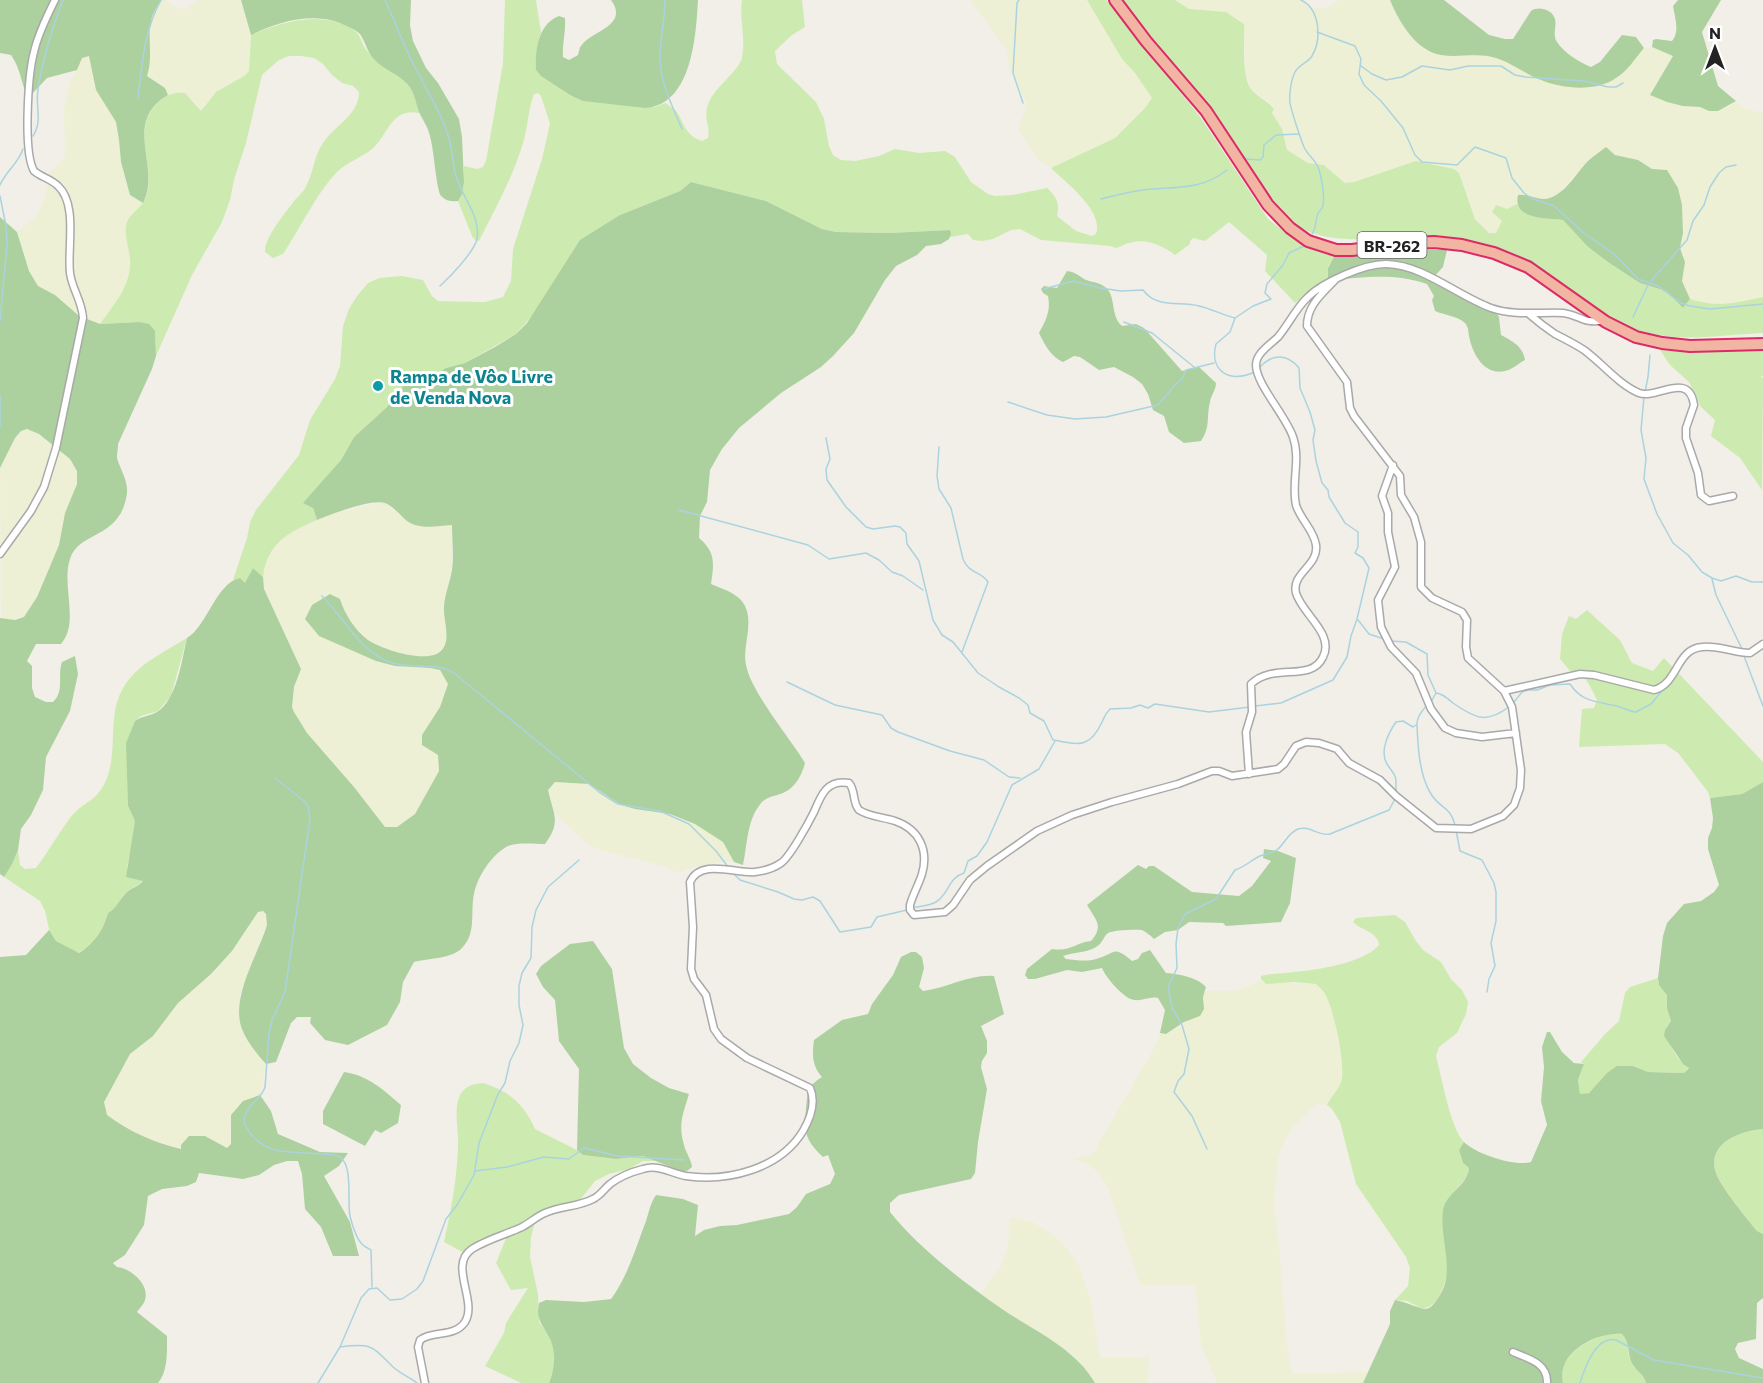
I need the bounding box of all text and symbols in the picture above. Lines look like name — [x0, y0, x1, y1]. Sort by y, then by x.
north arrow — [1685, 18, 1745, 78]
text: N — [1709, 23, 1721, 42]
road number: BR-262 — [1358, 232, 1426, 258]
place label: Rampa de Vôo Livre de Venda Nova — [390, 365, 553, 408]
marker: Rampa de Vôo Livre de Venda Nova — [371, 379, 385, 393]

